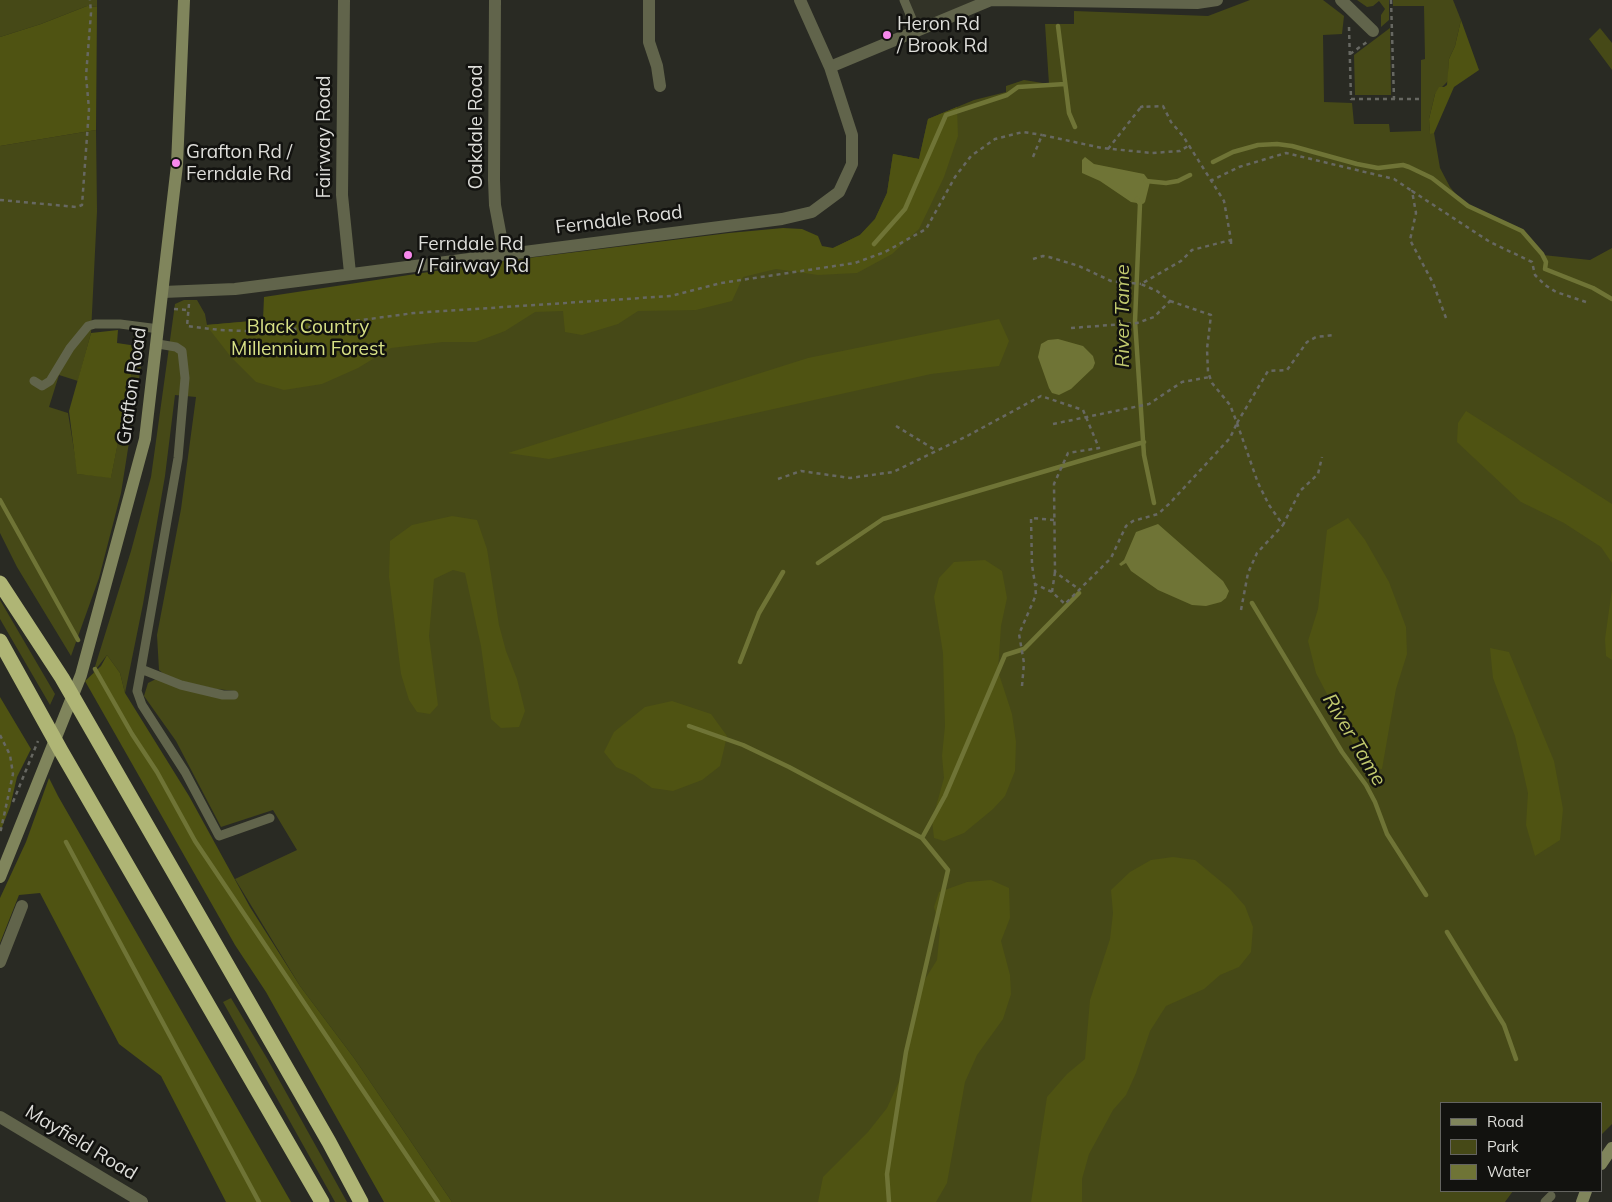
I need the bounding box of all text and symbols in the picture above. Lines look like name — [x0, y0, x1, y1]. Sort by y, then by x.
place label: Heron Rd / Brook Rd — [897, 13, 988, 57]
marker: Heron Rd / Brook Rd — [881, 29, 893, 41]
street label: Oakdale Road — [465, 65, 487, 189]
street label: Fairway Road — [313, 76, 335, 198]
place label: Grafton Rd / Ferndale Rd — [186, 141, 292, 185]
marker: Grafton Rd / Ferndale Rd — [170, 157, 182, 169]
street label: Ferndale Road — [554, 201, 684, 239]
place label: Ferndale Rd / Fairway Rd — [418, 233, 529, 277]
marker: Ferndale Rd / Fairway Rd — [402, 249, 414, 261]
water label: River Tame — [1111, 264, 1135, 368]
park label: Black Country Millennium Forest — [231, 316, 385, 360]
street label: Grafton Road — [112, 326, 152, 446]
water label: River Tame — [1317, 689, 1391, 791]
street label: Mayfield Road — [21, 1101, 141, 1185]
legend — [1440, 1102, 1602, 1192]
text: Road — [1487, 1112, 1524, 1131]
text: Park — [1487, 1137, 1519, 1156]
text: Water — [1487, 1162, 1531, 1181]

